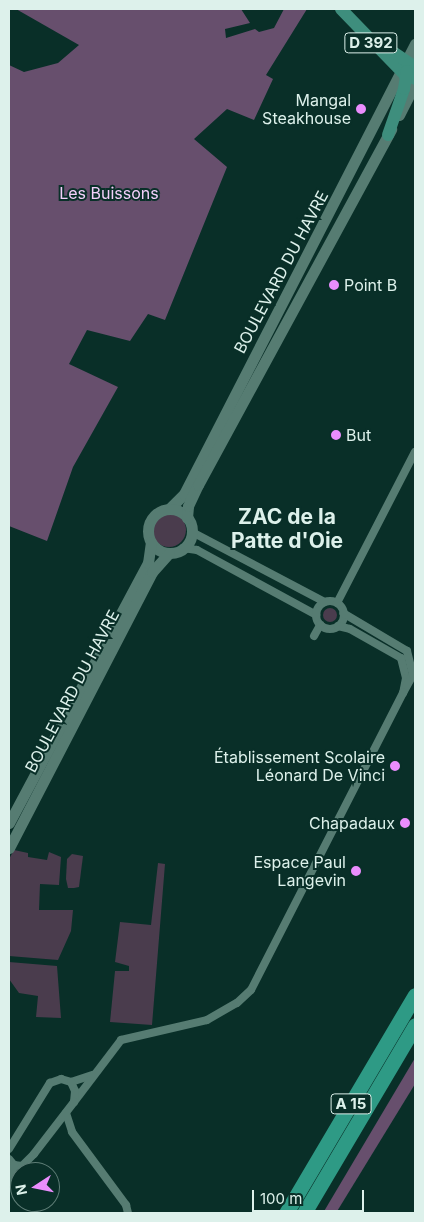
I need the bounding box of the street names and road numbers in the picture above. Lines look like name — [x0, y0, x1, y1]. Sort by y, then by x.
road number: D 392 — [344, 30, 398, 56]
street label: BOULEVARD DU HAVRE — [230, 187, 332, 357]
street label: BOULEVARD DU HAVRE — [21, 606, 123, 776]
road number: A 15 — [330, 1092, 372, 1116]

